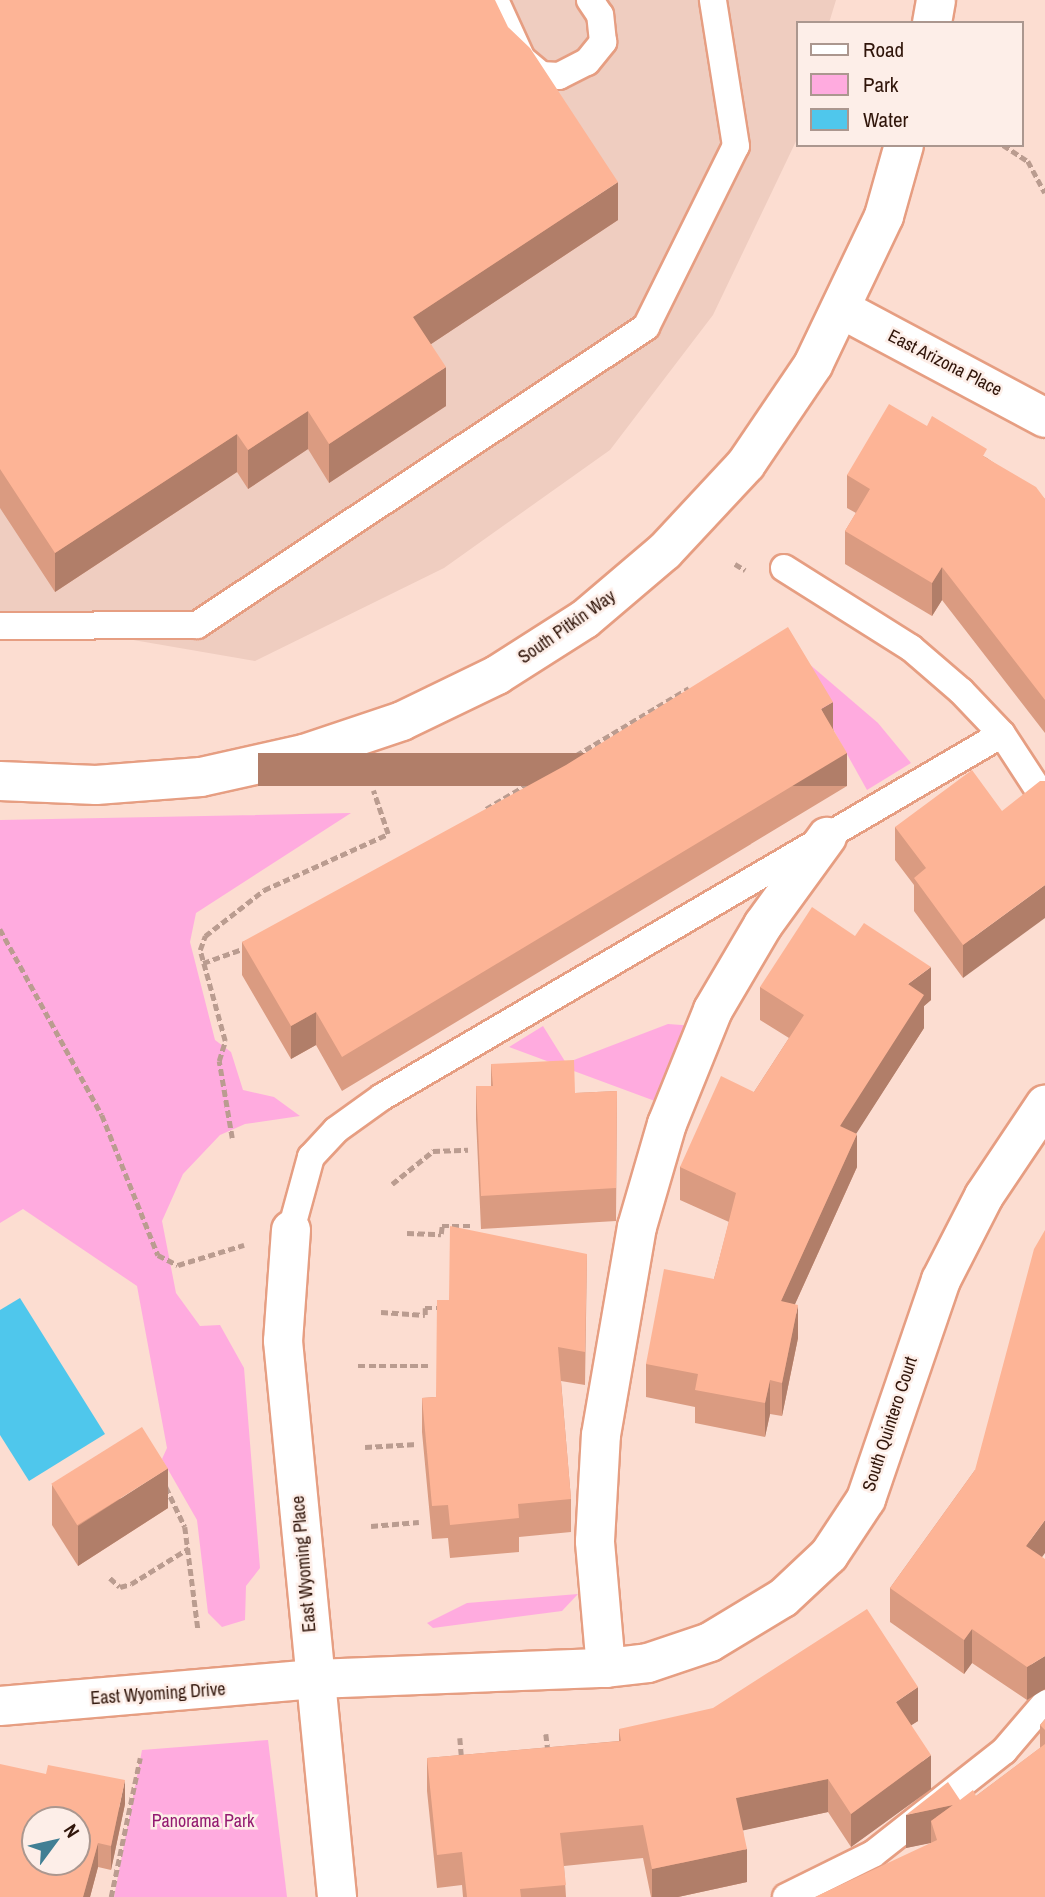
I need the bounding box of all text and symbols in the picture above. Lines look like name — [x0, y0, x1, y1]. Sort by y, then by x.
legend — [796, 21, 1024, 147]
text: Road — [863, 35, 904, 64]
text: Park — [863, 70, 898, 99]
text: Water — [863, 105, 908, 134]
street label: East Arizona Place — [884, 325, 1006, 401]
street label: South Pitkin Way — [514, 586, 620, 668]
street label: South Quintero Court — [858, 1354, 922, 1494]
street label: East Wyoming Place — [287, 1495, 321, 1633]
street label: East Wyoming Drive — [90, 1679, 226, 1709]
north arrow — [21, 1806, 91, 1876]
park label: Panorama Park — [152, 1810, 254, 1832]
text: N — [58, 1819, 86, 1842]

